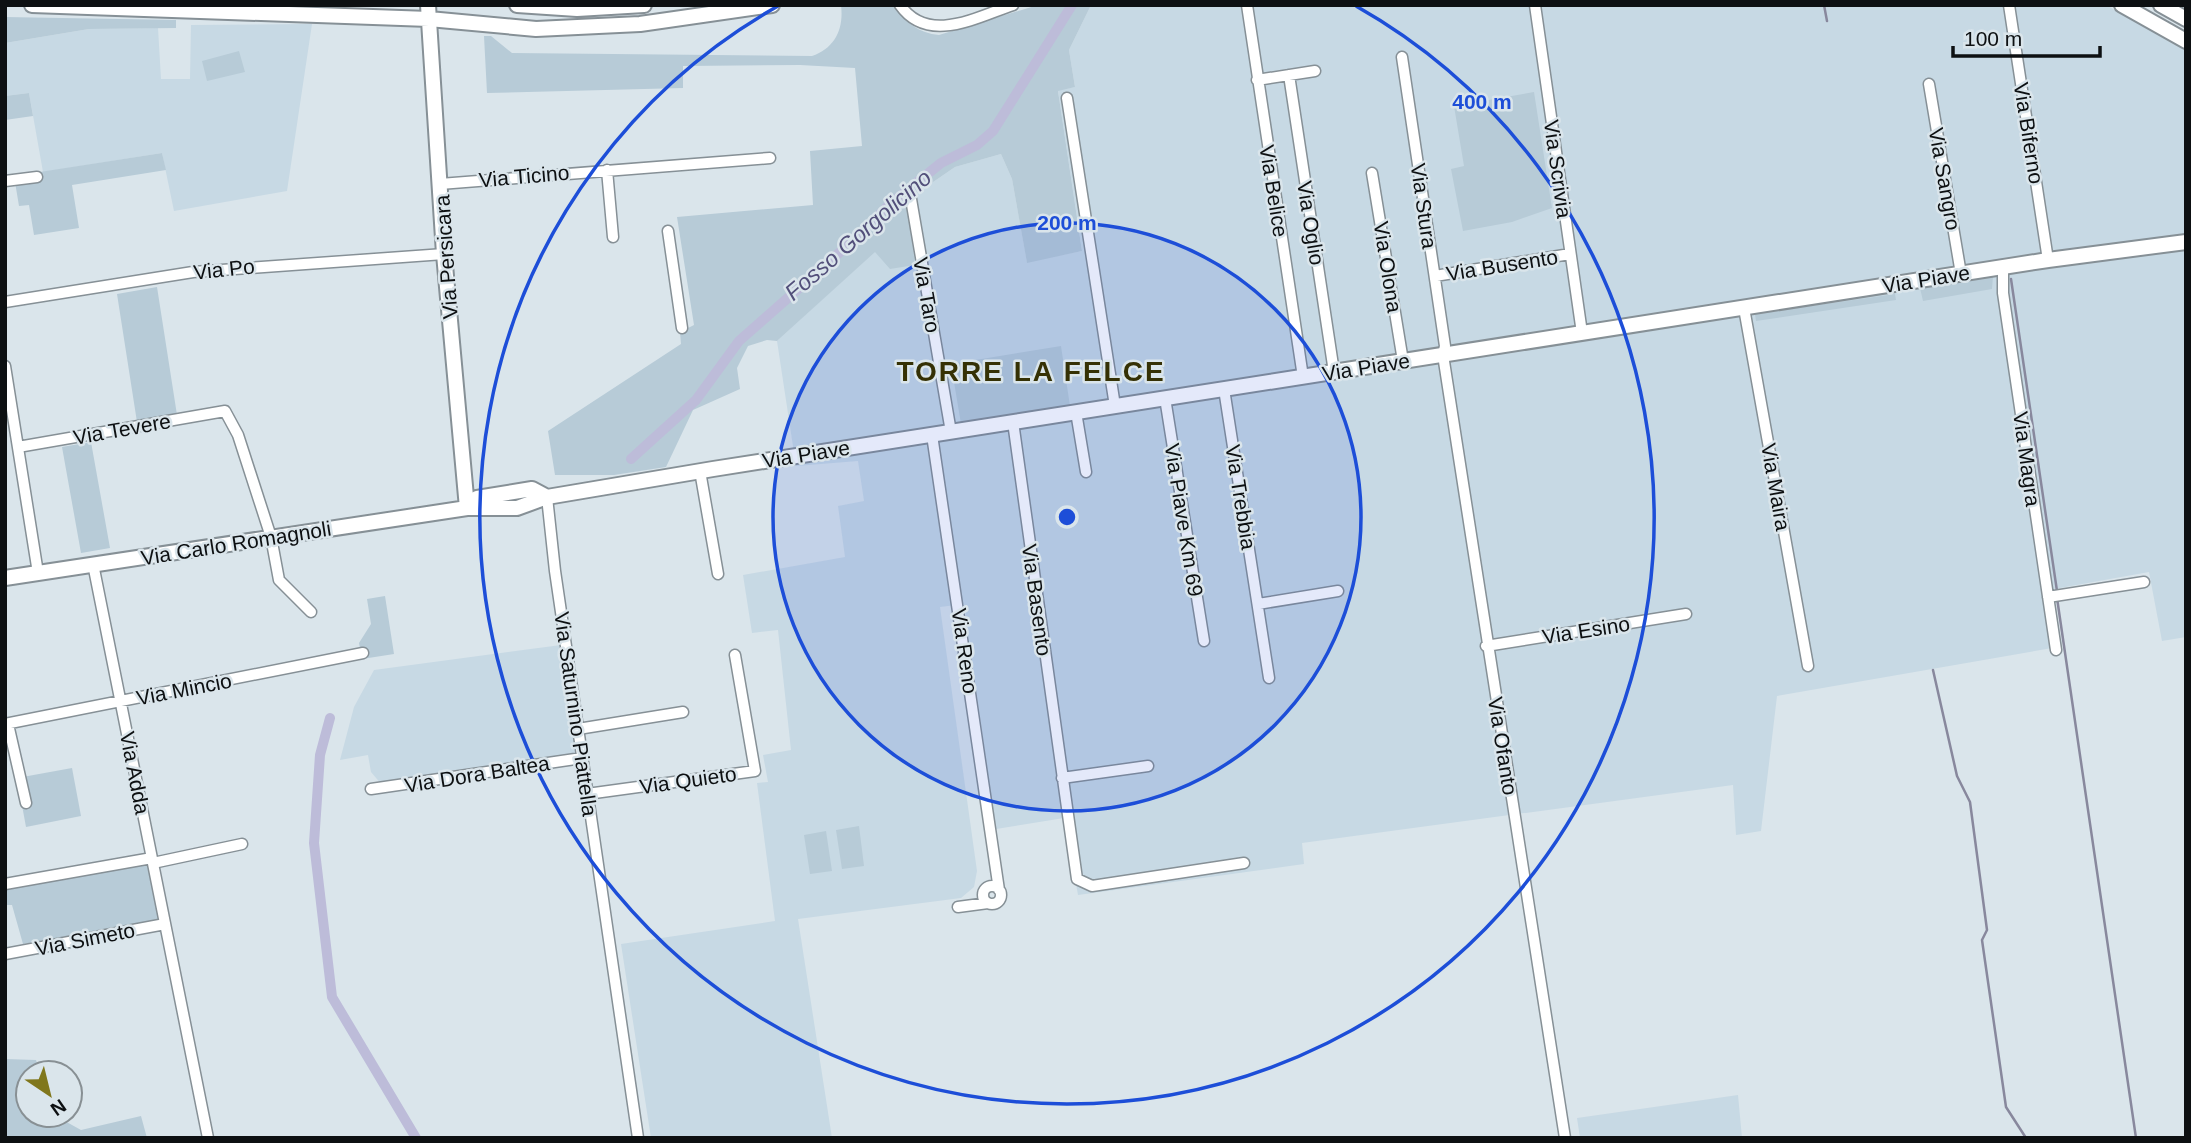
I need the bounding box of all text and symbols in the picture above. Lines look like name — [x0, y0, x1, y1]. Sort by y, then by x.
scale bar — [1953, 14, 2100, 58]
text: 100 m — [1964, 27, 2022, 50]
street label: Via Biferno — [2010, 81, 2048, 185]
text: 400 m — [1452, 90, 1512, 113]
street label: Via Scrivia — [1540, 118, 1576, 220]
street label: Via Sangro — [1925, 126, 1965, 232]
street label: Via Belice — [1255, 143, 1293, 239]
street label: Via Ticino — [478, 161, 570, 191]
street label: Via Stura — [1407, 162, 1441, 250]
water label: Fosso Gorgolicino — [780, 164, 937, 306]
street label: Via Oglio — [1293, 179, 1329, 267]
street label: Via Persicara — [430, 194, 462, 320]
text: 200 m — [1037, 211, 1097, 234]
street label: Via Olona — [1369, 220, 1407, 314]
street label: Via Busento — [1444, 245, 1560, 285]
street label: Via Po — [192, 254, 256, 284]
street label: Via Taro — [909, 255, 945, 335]
street label: Via Piave — [1881, 261, 1971, 297]
street label: Via Piave — [1321, 349, 1411, 385]
district label: TORRE LA FELCE — [896, 356, 1166, 387]
street label: Via Tevere — [72, 409, 172, 449]
street label: Via Magra — [2009, 410, 2045, 508]
street label: Via Piave — [761, 436, 851, 472]
street label: Via Piave Km 69 — [1161, 442, 1207, 598]
street label: Via Maira — [1757, 442, 1795, 533]
street label: Via Trebbia — [1221, 443, 1261, 551]
centre of rings — [1055, 505, 1079, 529]
street label: Via Carlo Romagnoli — [139, 517, 333, 569]
street label: Via Basento — [1018, 543, 1056, 657]
street label: Via Reno — [948, 607, 982, 695]
street label: Via Saturnino Piattella — [550, 610, 602, 818]
street label: Via Esino — [1541, 612, 1631, 648]
street label: Via Mincio — [134, 669, 234, 709]
street label: Via Ofanto — [1484, 695, 1522, 797]
street label: Via Adda — [116, 730, 154, 817]
street label: Via Dora Baltea — [403, 751, 552, 797]
street label: Via Quieto — [638, 762, 738, 798]
street label: Via Simeto — [33, 918, 137, 960]
north arrow — [14, 1059, 84, 1129]
text: N — [47, 1095, 70, 1120]

